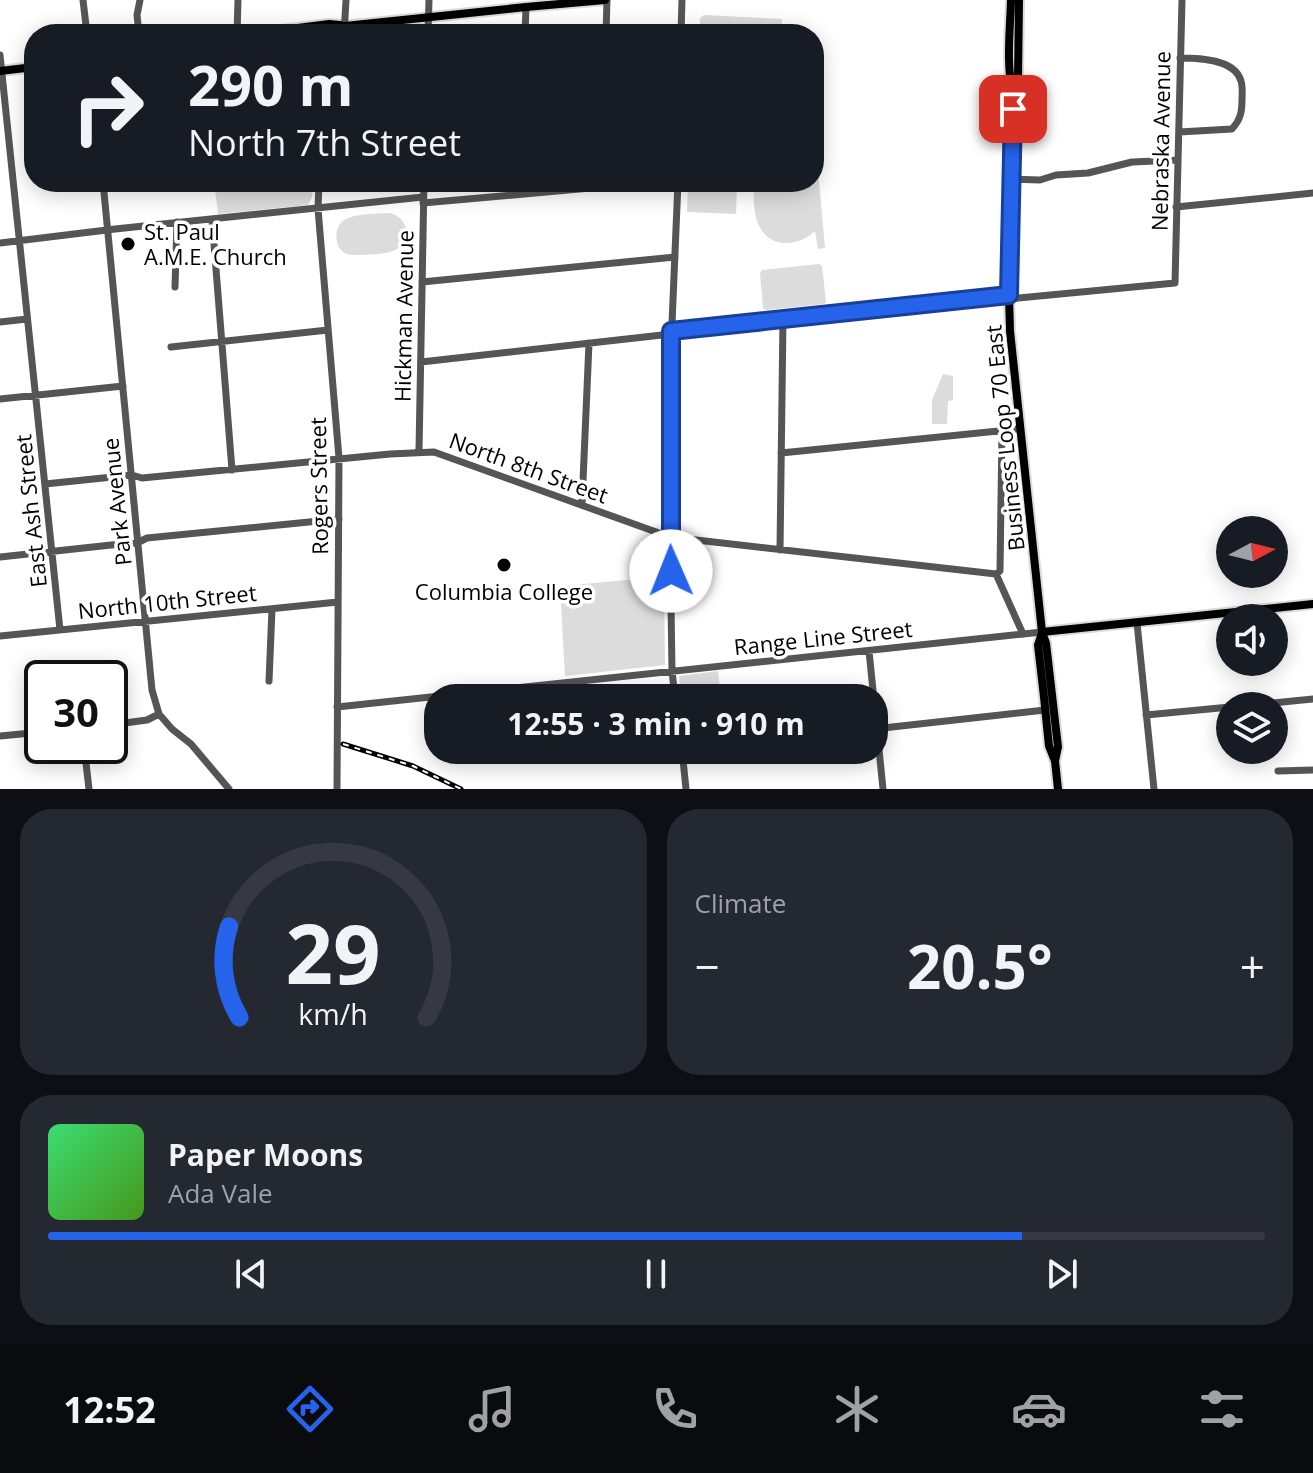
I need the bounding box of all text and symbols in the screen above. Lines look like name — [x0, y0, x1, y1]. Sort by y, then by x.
text: 290 m — [188, 46, 354, 122]
street label: Nebraska Avenue — [1143, 51, 1177, 231]
icon: right — [56, 56, 160, 160]
pin — [979, 75, 1047, 143]
icon: arrive — [991, 87, 1035, 131]
text: North 7th Street — [188, 118, 461, 167]
place label: St. Paul A.M.E. Church — [144, 216, 287, 271]
street label: Hickman Avenue — [386, 230, 420, 402]
marker: St. Paul A.M.E. Church — [119, 235, 137, 253]
street label: Business Loop 70 East — [977, 323, 1031, 552]
street label: Rogers Street — [302, 417, 334, 555]
street label: North 8th Street — [445, 424, 613, 510]
street label: East Ash Street — [7, 433, 53, 589]
street label: Park Avenue — [94, 437, 138, 567]
north arrow — [1216, 516, 1288, 588]
map controls — [1216, 516, 1288, 764]
position arrow — [629, 529, 713, 613]
marker: Columbia College — [495, 556, 513, 574]
place label: Columbia College — [415, 576, 593, 606]
street label: North 10th Street — [76, 577, 258, 625]
button: sound — [1216, 604, 1288, 676]
street label: Range Line Street — [732, 613, 914, 661]
speed limit sign: 30 — [24, 660, 128, 764]
button: layers — [1216, 692, 1288, 764]
text: 12:55 · 3 min · 910 m — [507, 703, 805, 744]
text: Climate — [695, 885, 786, 921]
text: 29 — [286, 895, 381, 1008]
text: 20.5° — [907, 925, 1053, 1007]
text: − — [695, 936, 720, 996]
text: + — [1240, 936, 1265, 996]
text: km/h — [299, 994, 368, 1033]
text: Paper Moons — [168, 1134, 363, 1175]
text: Ada Vale — [168, 1175, 273, 1211]
icon: previous — [229, 1252, 273, 1296]
icon: pause — [634, 1252, 678, 1296]
icon: next — [1040, 1252, 1084, 1296]
icon: directions — [282, 1381, 338, 1437]
icon: music — [464, 1381, 520, 1437]
icon: phone — [647, 1381, 703, 1437]
icon: climate — [829, 1381, 885, 1437]
icon: car — [1011, 1381, 1067, 1437]
icon: filters — [1194, 1381, 1250, 1437]
text: 12:52 — [63, 1385, 156, 1434]

